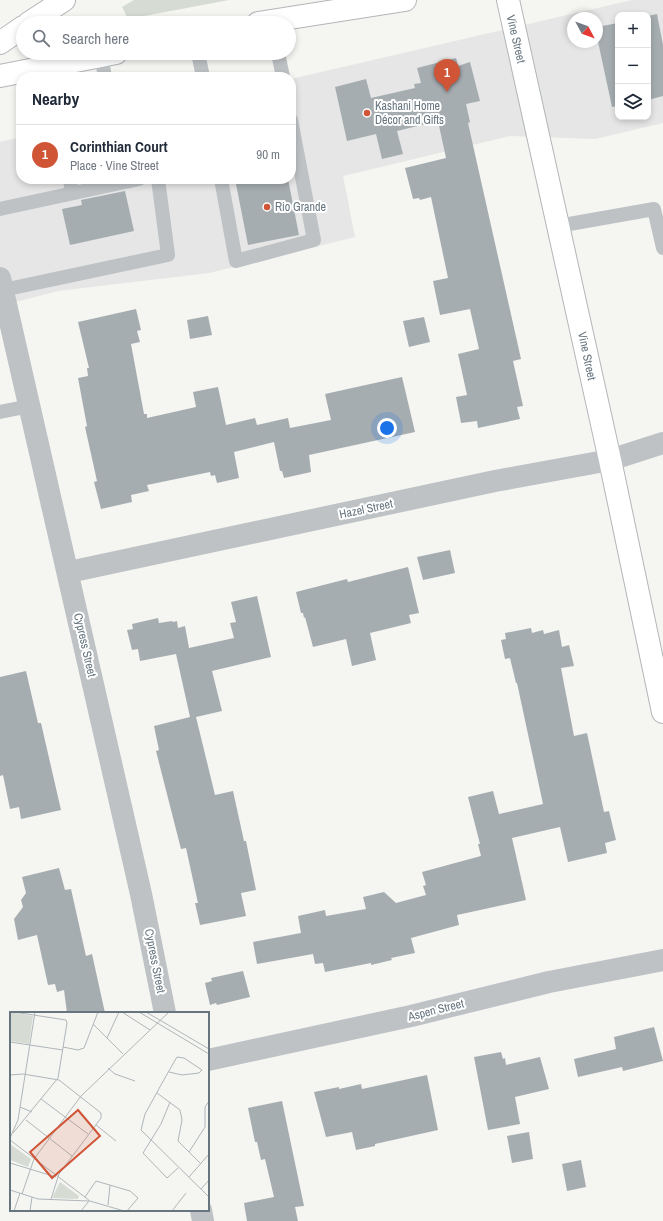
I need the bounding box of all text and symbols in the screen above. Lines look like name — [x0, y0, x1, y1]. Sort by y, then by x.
north arrow — [567, 12, 603, 48]
map controls — [615, 12, 651, 120]
button: + — [615, 12, 651, 48]
street label: Vine Street — [503, 13, 529, 65]
search box — [16, 16, 296, 60]
icon: search — [30, 27, 52, 49]
text: Search here — [62, 28, 129, 49]
button: − — [615, 48, 651, 84]
pin: 1 — [434, 59, 460, 92]
button: layers — [615, 84, 651, 120]
text: Nearby — [32, 87, 79, 110]
place label: Kashani Home Décor and Gifts — [375, 98, 444, 128]
marker: Kashani Home Décor and Gifts — [362, 108, 372, 118]
text: Corinthian Court — [70, 136, 168, 157]
text: 1 — [42, 146, 48, 163]
text: 90 m — [256, 146, 280, 163]
text: Place · Vine Street — [70, 157, 159, 174]
place label: Rio Grande — [275, 199, 326, 215]
marker: Rio Grande — [262, 202, 272, 212]
street label: Vine Street — [574, 330, 600, 382]
your location — [377, 418, 397, 438]
street label: Hazel Street — [338, 495, 394, 522]
street label: Cypress Street — [70, 611, 100, 679]
street label: Cypress Street — [141, 928, 169, 995]
street label: Aspen Street — [405, 995, 466, 1025]
inset map — [10, 1012, 209, 1211]

